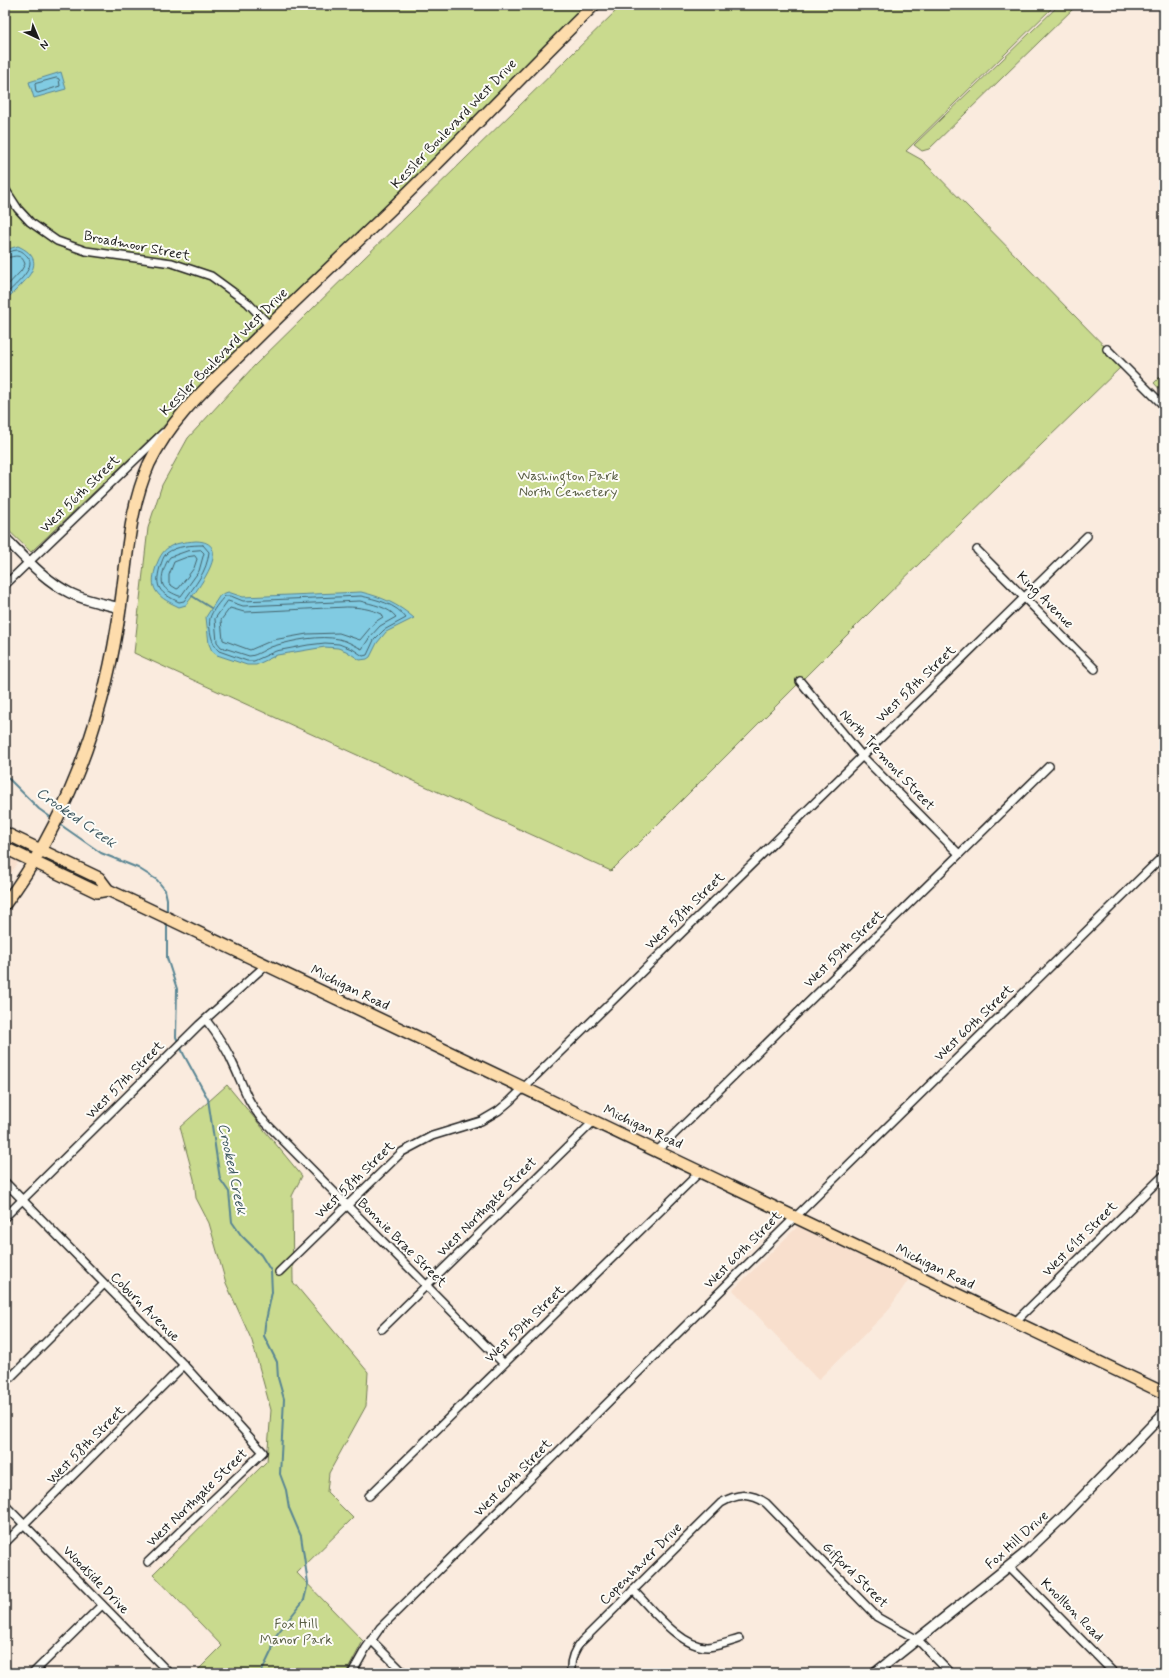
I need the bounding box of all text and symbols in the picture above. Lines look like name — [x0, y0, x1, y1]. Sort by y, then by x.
north arrow — [18, 18, 58, 58]
text: N — [37, 37, 52, 52]
street label: Kessler Boulevard West Drive — [387, 55, 521, 193]
street label: Broadmoor Street — [82, 227, 193, 265]
street label: Kessler Boulevard West Drive — [156, 284, 292, 420]
street label: West 56th Street — [36, 451, 124, 537]
park label: Washington Park North Cemetery — [517, 467, 619, 501]
street label: King Avenue — [1012, 568, 1077, 633]
street label: West 58th Street — [872, 641, 960, 727]
street label: North Tremont Street — [835, 706, 939, 815]
water label: Crooked Creek — [32, 783, 120, 853]
street label: West 58th Street — [641, 868, 729, 954]
street label: West 59th Street — [800, 906, 889, 992]
street label: Michigan Road — [308, 961, 392, 1015]
street label: West 60th Street — [931, 980, 1018, 1065]
street label: West 57th Street — [82, 1036, 169, 1123]
street label: Michigan Road — [600, 1101, 686, 1153]
water label: Crooked Creek — [213, 1121, 252, 1217]
street label: West 58th Street — [311, 1137, 399, 1223]
street label: West Northgate Street — [433, 1153, 541, 1261]
street label: Bonnie Brae Street — [354, 1195, 451, 1292]
street label: West 61st Street — [1039, 1197, 1122, 1280]
street label: West 60th Street — [700, 1207, 786, 1293]
street label: Michigan Road — [893, 1240, 977, 1294]
street label: Coburn Avenue — [106, 1268, 184, 1346]
street label: West 59th Street — [481, 1281, 570, 1367]
street label: West 58th Street — [43, 1401, 130, 1488]
street label: West 60th Street — [470, 1435, 556, 1521]
street label: West Northgate Street — [143, 1445, 252, 1551]
street label: Fox Hill Drive — [981, 1507, 1053, 1573]
street label: Copenhaver Drive — [596, 1519, 686, 1609]
street label: Gifford Street — [817, 1538, 892, 1614]
street label: Woodside Drive — [59, 1542, 134, 1618]
street label: Knollton Road — [1037, 1575, 1107, 1645]
park label: Fox Hill Manor Park — [260, 1615, 332, 1649]

